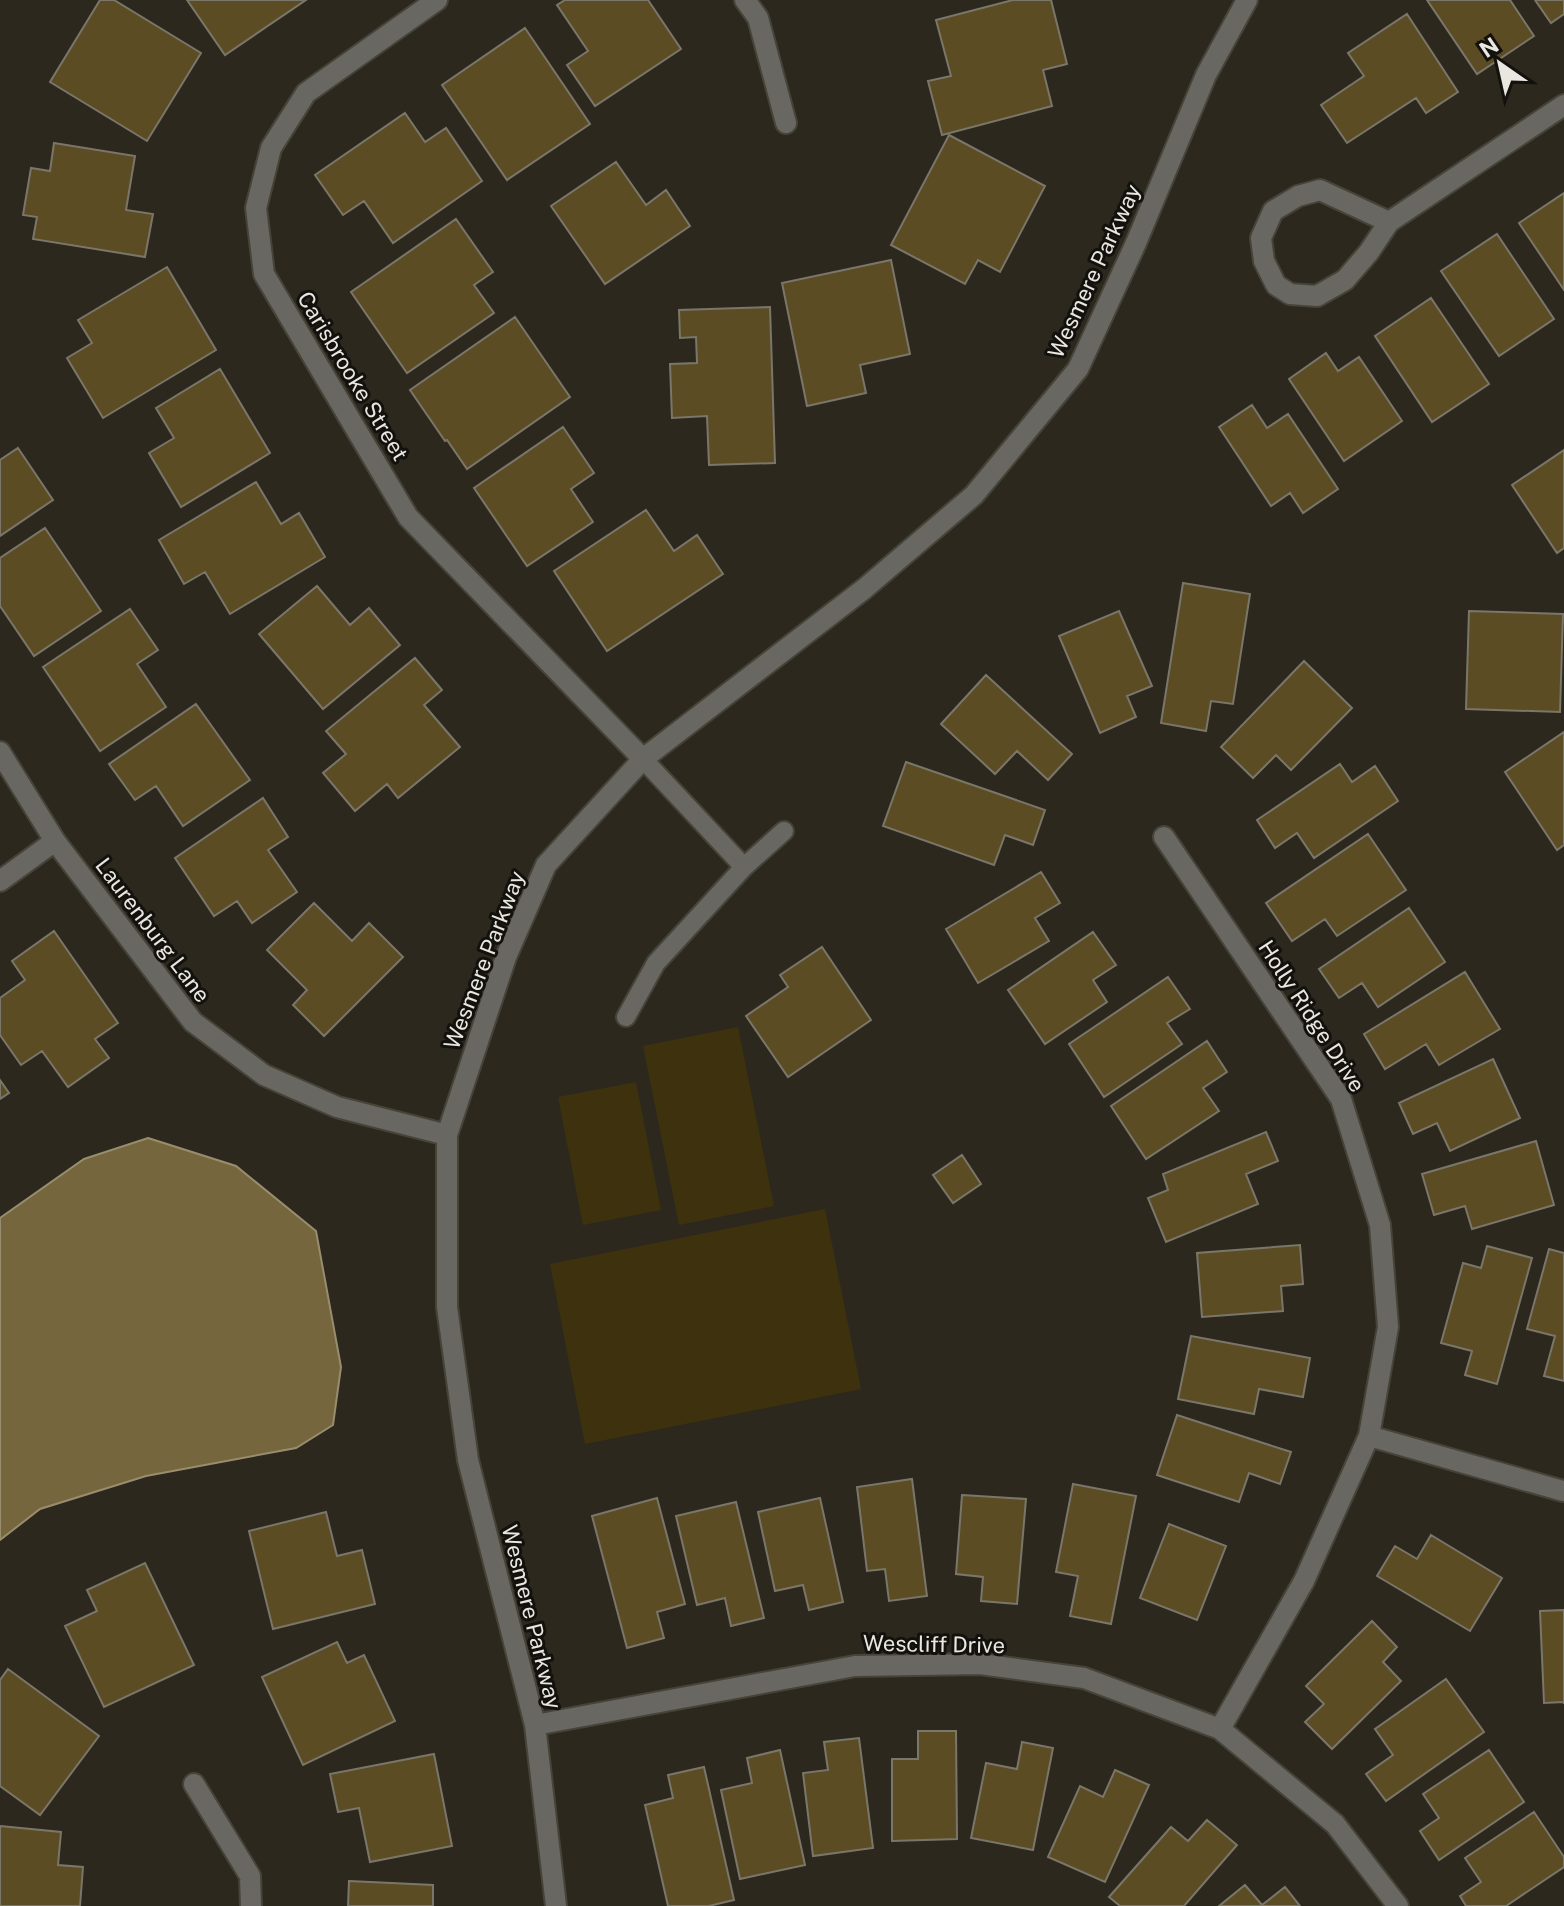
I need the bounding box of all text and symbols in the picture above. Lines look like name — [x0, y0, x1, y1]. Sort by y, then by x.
north arrow — [1460, 24, 1540, 104]
text: N — [1474, 32, 1503, 63]
street label: Wesmere Parkway — [1042, 180, 1146, 362]
street label: Carisbrooke Street — [292, 287, 414, 465]
street label: Laurenburg Lane — [90, 853, 216, 1007]
street label: Wesmere Parkway — [438, 867, 530, 1053]
street label: Holly Ridge Drive — [1253, 935, 1371, 1097]
street label: Wesmere Parkway — [497, 1522, 568, 1712]
street label: Wescliff Drive — [863, 1630, 1005, 1658]

